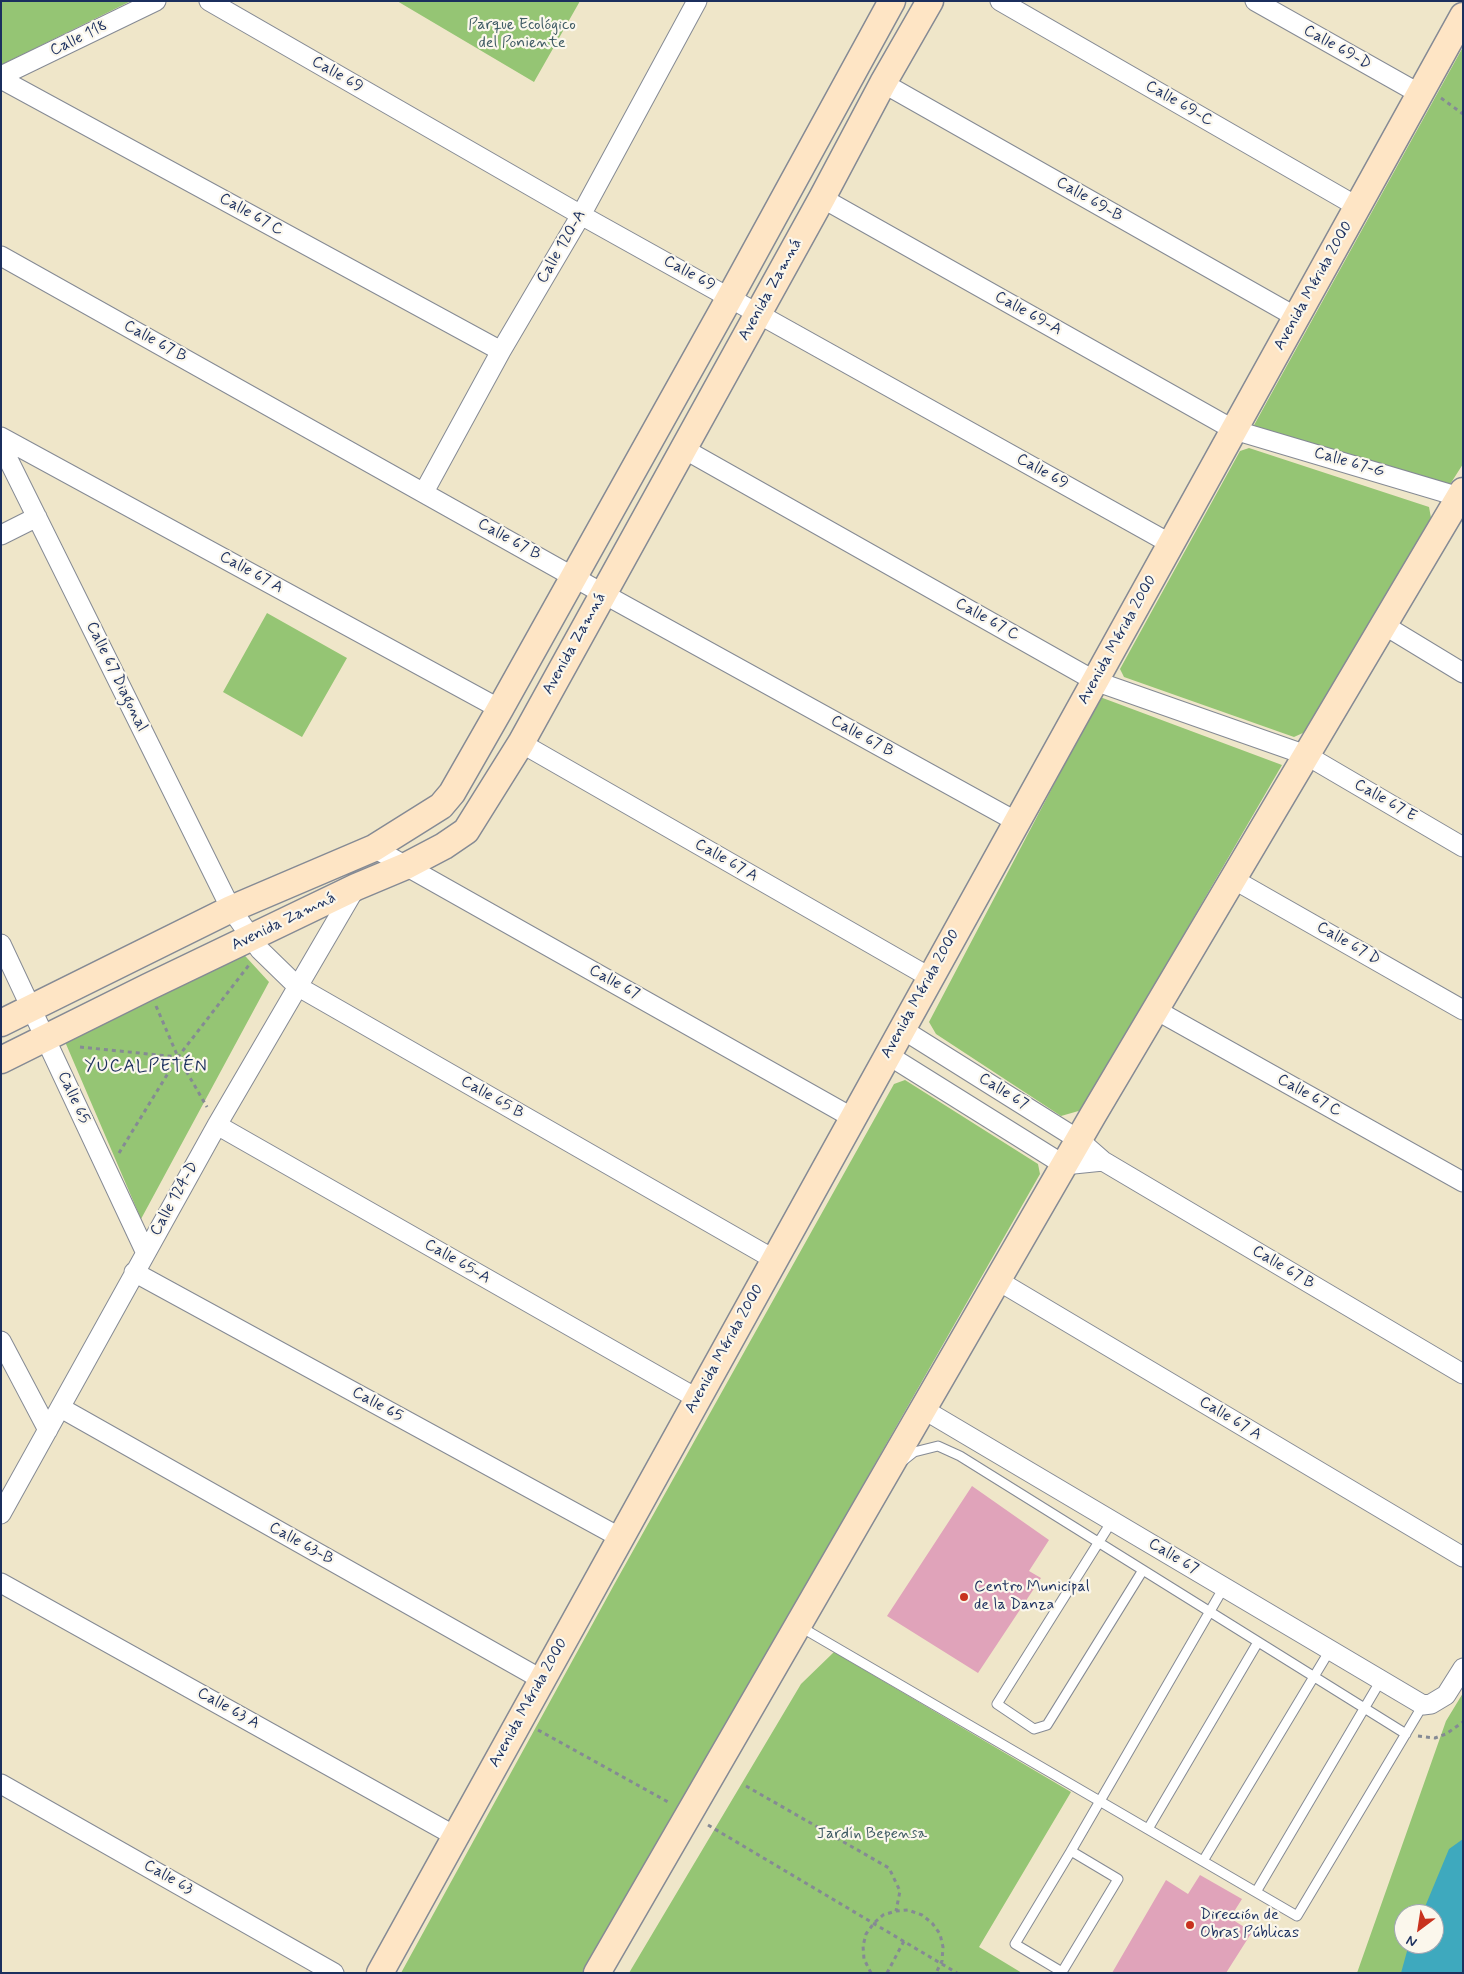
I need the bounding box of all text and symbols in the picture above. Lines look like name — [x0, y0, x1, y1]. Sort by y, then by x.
park label: Parque Ecológico del Poniente — [468, 16, 576, 54]
street label: Calle 118 — [47, 17, 111, 61]
street label: Calle 69-D — [1300, 22, 1374, 74]
street label: Calle 69 — [308, 53, 366, 97]
street label: Calle 69-C — [1142, 77, 1216, 131]
street label: Calle 69-B — [1052, 173, 1126, 227]
street label: Calle 67 C — [215, 189, 287, 241]
street label: Calle 120-A — [533, 207, 591, 287]
street label: Avenida Mérida 2000 — [1271, 218, 1357, 354]
street label: Avenida Zamná — [735, 236, 807, 344]
street label: Calle 69 — [660, 252, 718, 296]
street label: Calle 69-A — [991, 288, 1065, 340]
street label: Calle 67 B — [120, 317, 190, 367]
street label: Calle 67-G — [1311, 444, 1387, 482]
street label: Calle 69 — [1013, 450, 1071, 494]
street label: Calle 67 B — [474, 515, 544, 565]
street label: Calle 67 A — [216, 548, 286, 598]
street label: Avenida Mérida 2000 — [1075, 572, 1161, 708]
street label: Avenida Zamná — [539, 590, 611, 698]
street label: Calle 67 C — [951, 594, 1023, 646]
street label: Calle 67 Diagonal — [81, 619, 151, 735]
street label: Calle 67 B — [827, 712, 897, 762]
street label: Calle 67 E — [1350, 776, 1420, 826]
street label: Calle 67 A — [691, 835, 761, 887]
street label: Avenida Zamná — [229, 888, 339, 956]
street label: Calle 67 D — [1313, 918, 1383, 970]
street label: Avenida Mérida 2000 — [878, 926, 964, 1062]
street label: Calle 67 — [585, 961, 643, 1005]
district label: YUCALPETÉN — [84, 1056, 208, 1078]
street label: Calle 65 — [53, 1069, 93, 1127]
street label: Calle 67 — [975, 1069, 1031, 1115]
street label: Calle 67 C — [1273, 1070, 1345, 1122]
street label: Calle 65 B — [457, 1072, 527, 1124]
street label: Calle 124-D — [147, 1159, 203, 1239]
street label: Calle 65-A — [421, 1235, 493, 1289]
street label: Calle 67 B — [1248, 1242, 1318, 1294]
street label: Avenida Mérida 2000 — [682, 1281, 768, 1417]
street label: Calle 65 — [348, 1383, 406, 1427]
street label: Calle 67 A — [1195, 1393, 1265, 1445]
street label: Calle 63-B — [265, 1518, 337, 1570]
street label: Calle 67 — [1145, 1535, 1201, 1579]
place label: Centro Municipal de la Danza — [974, 1578, 1090, 1616]
marker: Centro Municipal de la Danza — [958, 1591, 970, 1603]
street label: Avenida Mérida 2000 — [486, 1635, 572, 1771]
street label: Calle 63 A — [193, 1684, 263, 1734]
park label: Jardín Bepensa — [817, 1825, 927, 1845]
street label: Calle 63 — [140, 1856, 196, 1900]
north arrow — [1394, 1904, 1444, 1954]
place label: Dirección de Obras Públicas — [1200, 1906, 1299, 1944]
marker: Dirección de Obras Públicas — [1184, 1919, 1196, 1931]
text: N — [1403, 1931, 1420, 1951]

